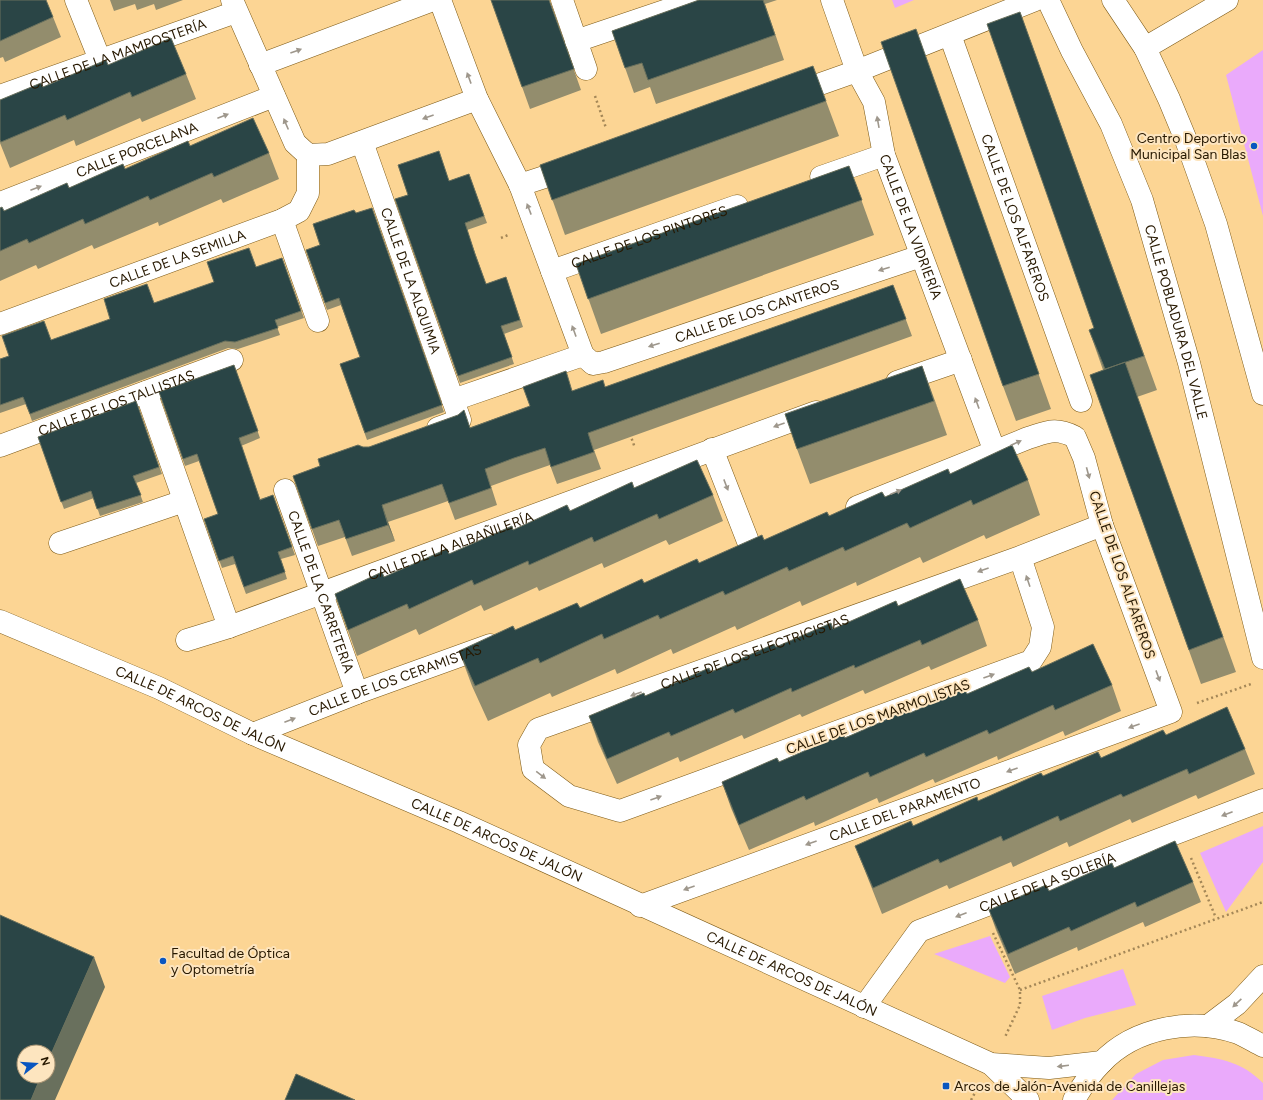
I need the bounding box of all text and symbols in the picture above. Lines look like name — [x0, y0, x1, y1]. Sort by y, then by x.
street label: CALLE DE LA MAMPOSTERÍA — [27, 15, 209, 93]
one-way arrow — [291, 48, 303, 54]
one-way arrow — [466, 71, 472, 83]
one-way arrow — [217, 112, 229, 118]
one-way arrow — [421, 115, 433, 121]
one-way arrow — [875, 116, 881, 128]
street label: CALLE PORCELANA — [74, 118, 201, 181]
one-way arrow — [283, 118, 289, 130]
place label: Centro Deportivo Municipal San Blas — [1130, 130, 1246, 163]
street label: CALLE DE LOS ALFAREROS — [978, 132, 1053, 304]
marker: Centro Deportivo Municipal San Blas — [1249, 141, 1259, 151]
street label: CALLE DE LA VIDRIERÍA — [876, 152, 946, 302]
one-way arrow — [31, 185, 43, 191]
street label: CALLE DE LOS PINTORES — [569, 202, 730, 272]
one-way arrow — [525, 203, 531, 215]
street label: CALLE DE LA ALQUIMIA — [377, 205, 445, 357]
street label: CALLE POBLADURA DEL VALLE — [1141, 223, 1211, 421]
street label: CALLE DE LA SEMILLA — [107, 226, 248, 292]
one-way arrow — [878, 266, 890, 272]
street label: CALLE DE LOS CANTEROS — [673, 276, 841, 346]
one-way arrow — [570, 324, 576, 336]
one-way arrow — [648, 342, 660, 348]
street label: CALLE DE LOS TALLISTAS — [36, 366, 197, 440]
one-way arrow — [973, 396, 979, 408]
one-way arrow — [773, 422, 785, 428]
one-way arrow — [1011, 440, 1022, 446]
one-way arrow — [1085, 468, 1091, 480]
one-way arrow — [724, 480, 730, 492]
one-way arrow — [890, 488, 902, 494]
street label: CALLE DE LOS ALFAREROS — [1085, 489, 1159, 661]
street label: CALLE DE LA CARRETERÍA — [284, 508, 358, 676]
street label: CALLE DE LA ALBAÑILERÍA — [366, 508, 536, 584]
one-way arrow — [976, 567, 988, 573]
one-way arrow — [1024, 575, 1030, 587]
street label: CALLE DE LOS ELECTRICISTAS — [658, 610, 851, 693]
street label: CALLE DE LOS CERAMISTAS — [306, 640, 484, 720]
street label: CALLE DE ARCOS DE JALÓN — [113, 662, 288, 755]
one-way arrow — [1155, 670, 1161, 682]
one-way arrow — [983, 673, 995, 679]
street label: CALLE DE LOS MARMOLISTAS — [784, 676, 972, 758]
one-way arrow — [630, 691, 642, 697]
one-way arrow — [284, 716, 296, 722]
one-way arrow — [1128, 723, 1140, 729]
one-way arrow — [1006, 767, 1018, 773]
one-way arrow — [536, 771, 547, 779]
street label: CALLE DEL PARAMENTO — [827, 774, 983, 845]
street label: CALLE DE ARCOS DE JALÓN — [409, 794, 585, 886]
one-way arrow — [651, 794, 663, 800]
one-way arrow — [1220, 811, 1232, 817]
one-way arrow — [805, 841, 817, 847]
street label: CALLE DE LA SOLERÍA — [977, 848, 1118, 916]
one-way arrow — [683, 885, 695, 891]
one-way arrow — [955, 912, 967, 918]
street label: CALLE DE ARCOS DE JALÓN — [704, 927, 880, 1020]
place label: Facultad de Óptica y Optometría — [171, 945, 290, 978]
marker: Facultad de Óptica y Optometría — [158, 956, 168, 966]
one-way arrow — [1232, 998, 1242, 1008]
north arrow — [16, 1044, 56, 1084]
text: N — [38, 1055, 53, 1067]
one-way arrow — [1057, 1063, 1069, 1069]
place label: Arcos de Jalón-Avenida de Canillejas — [954, 1078, 1185, 1095]
marker: Arcos de Jalón-Avenida de Canillejas — [941, 1081, 951, 1091]

